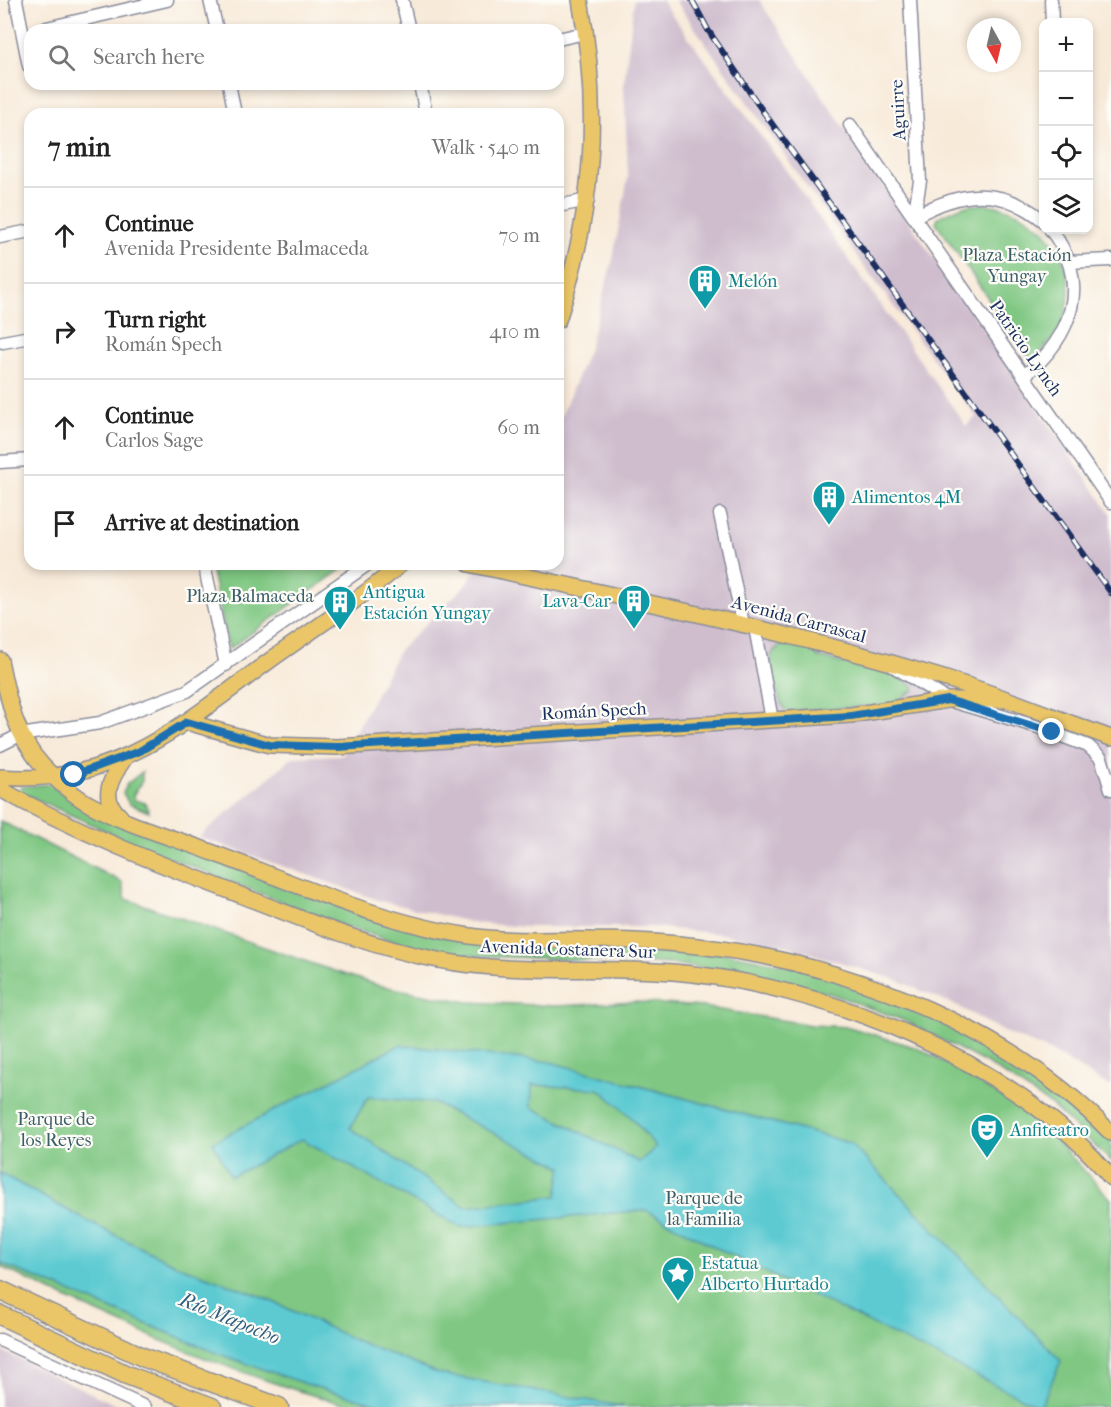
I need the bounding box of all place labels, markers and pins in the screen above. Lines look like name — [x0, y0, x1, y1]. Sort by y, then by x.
building icon: Melón — [687, 263, 723, 310]
place label: Melón — [728, 271, 778, 292]
building icon: Alimentos 4M — [811, 479, 847, 526]
place label: Alimentos 4M — [851, 487, 961, 508]
place label: Antigua Estación Yungay — [362, 582, 492, 624]
building icon: Lava-Car — [616, 583, 652, 630]
building icon: Antigua Estación Yungay — [322, 584, 358, 631]
place label: Lava-Car — [542, 591, 611, 612]
theatre icon: Anfiteatro — [969, 1112, 1005, 1159]
place label: Anfiteatro — [1009, 1120, 1089, 1141]
place label: Estatua Alberto Hurtado — [700, 1253, 829, 1295]
place icon: Estatua Alberto Hurtado — [660, 1255, 696, 1302]

